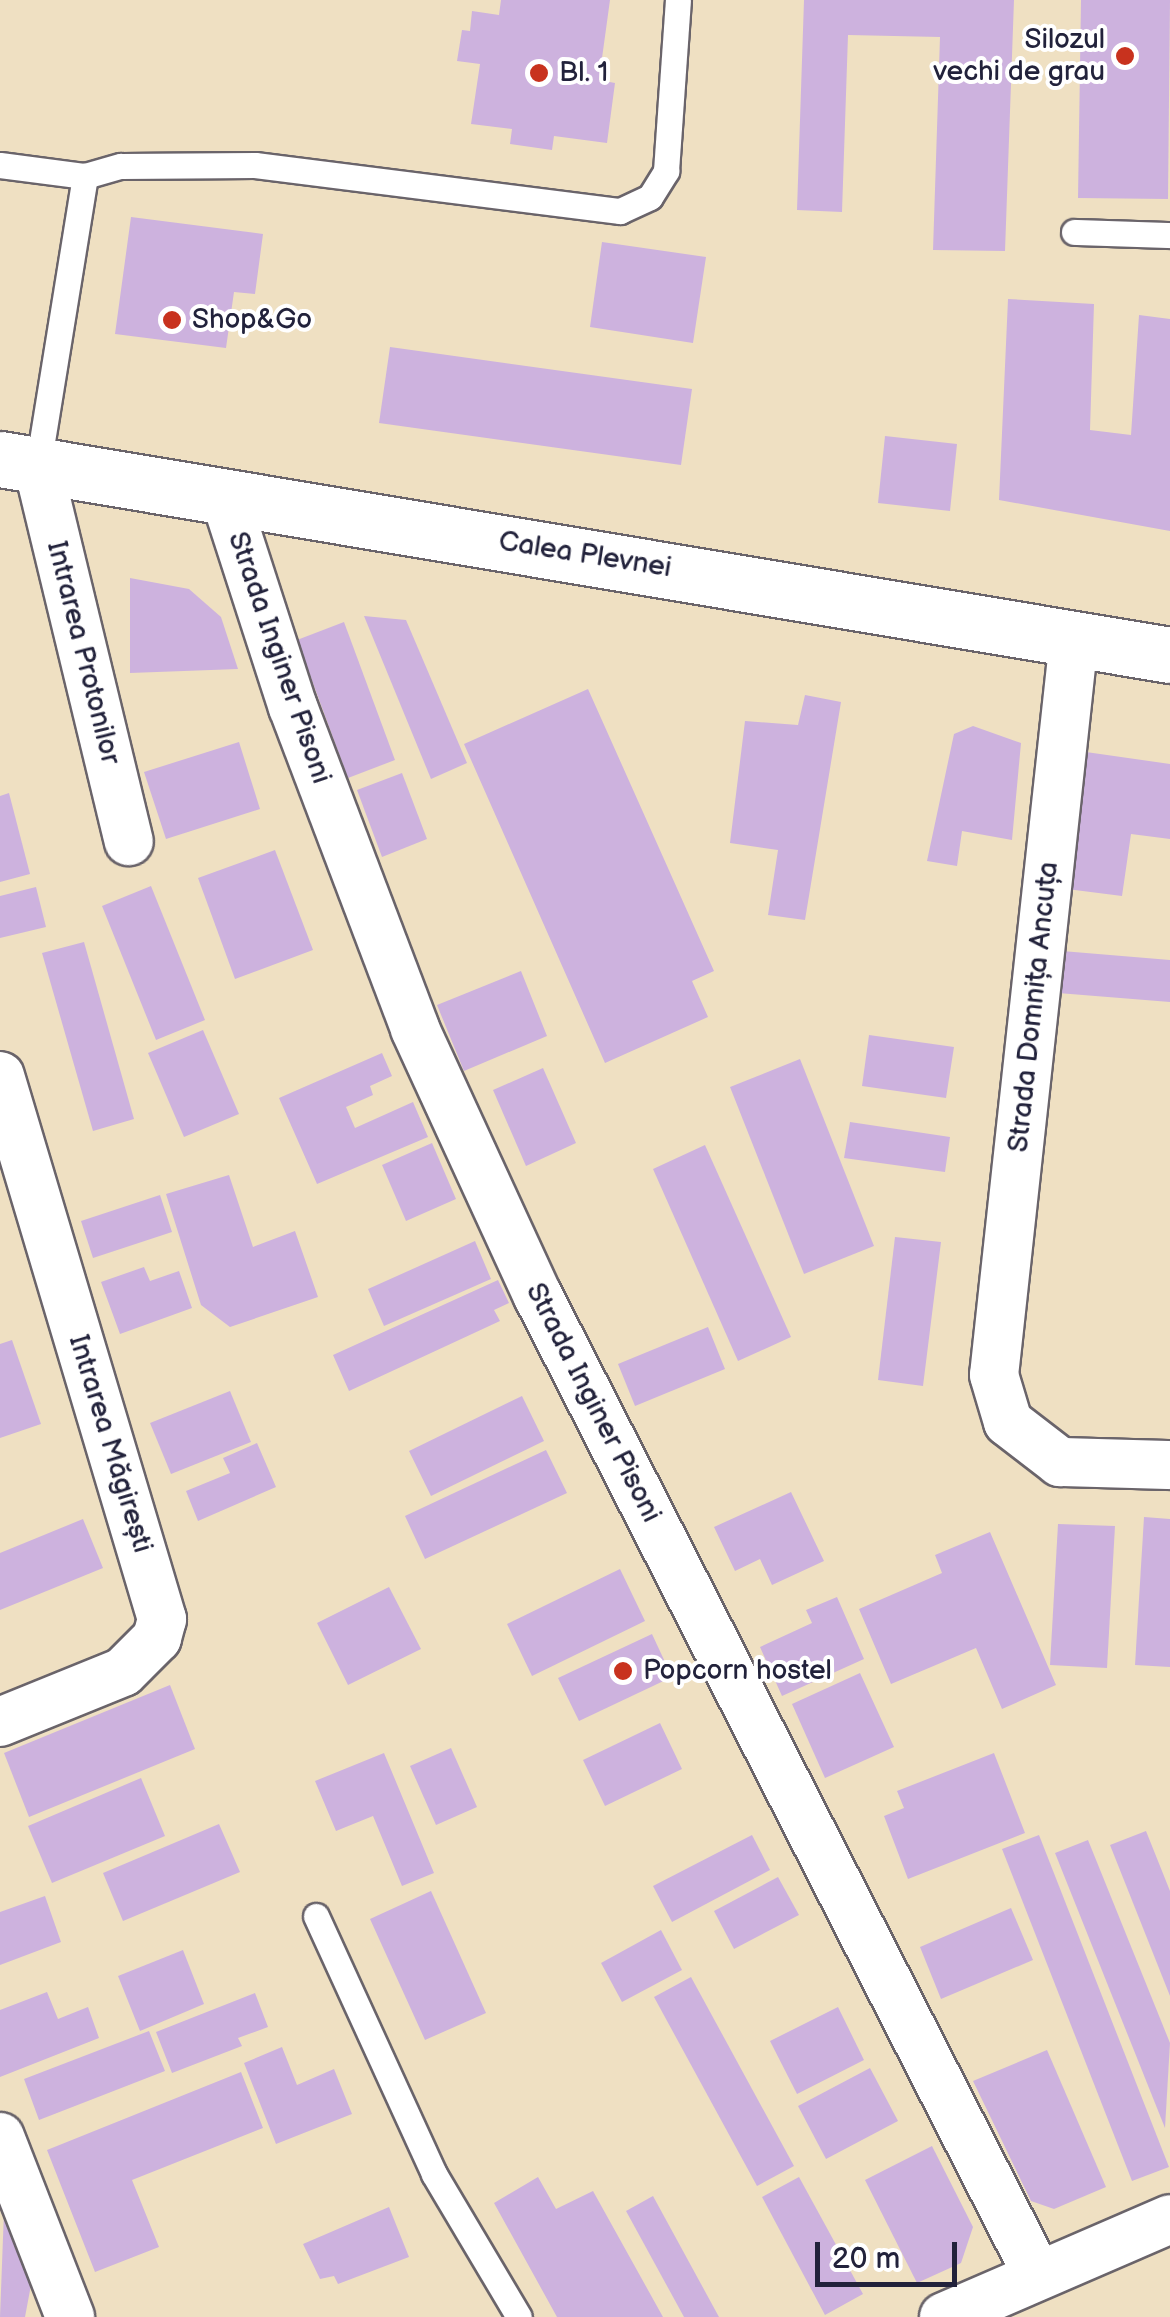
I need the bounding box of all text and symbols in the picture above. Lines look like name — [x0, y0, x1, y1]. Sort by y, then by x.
place label: Silozul vechi de grau — [933, 23, 1105, 89]
marker: Silozul vechi de grau — [1114, 45, 1136, 67]
place label: Bl. 1 — [559, 56, 608, 90]
marker: Bl. 1 — [528, 62, 550, 84]
place label: Shop&Go — [192, 303, 312, 337]
marker: Shop&Go — [161, 309, 183, 331]
street label: Calea Plevnei — [496, 525, 674, 585]
street label: Strada Inginer Pisoni — [220, 528, 338, 788]
street label: Intrarea Protonilor — [39, 538, 127, 768]
street label: Strada Domnița Ancuța — [1002, 860, 1066, 1154]
street label: Strada Inginer Pisoni — [518, 1278, 668, 1528]
street label: Intrarea Măgirești — [61, 1331, 159, 1557]
place label: Popcorn hostel — [643, 1654, 832, 1688]
marker: Popcorn hostel — [612, 1660, 634, 1682]
scale bar — [820, 2222, 962, 2284]
text: 20 m — [832, 2241, 900, 2277]

